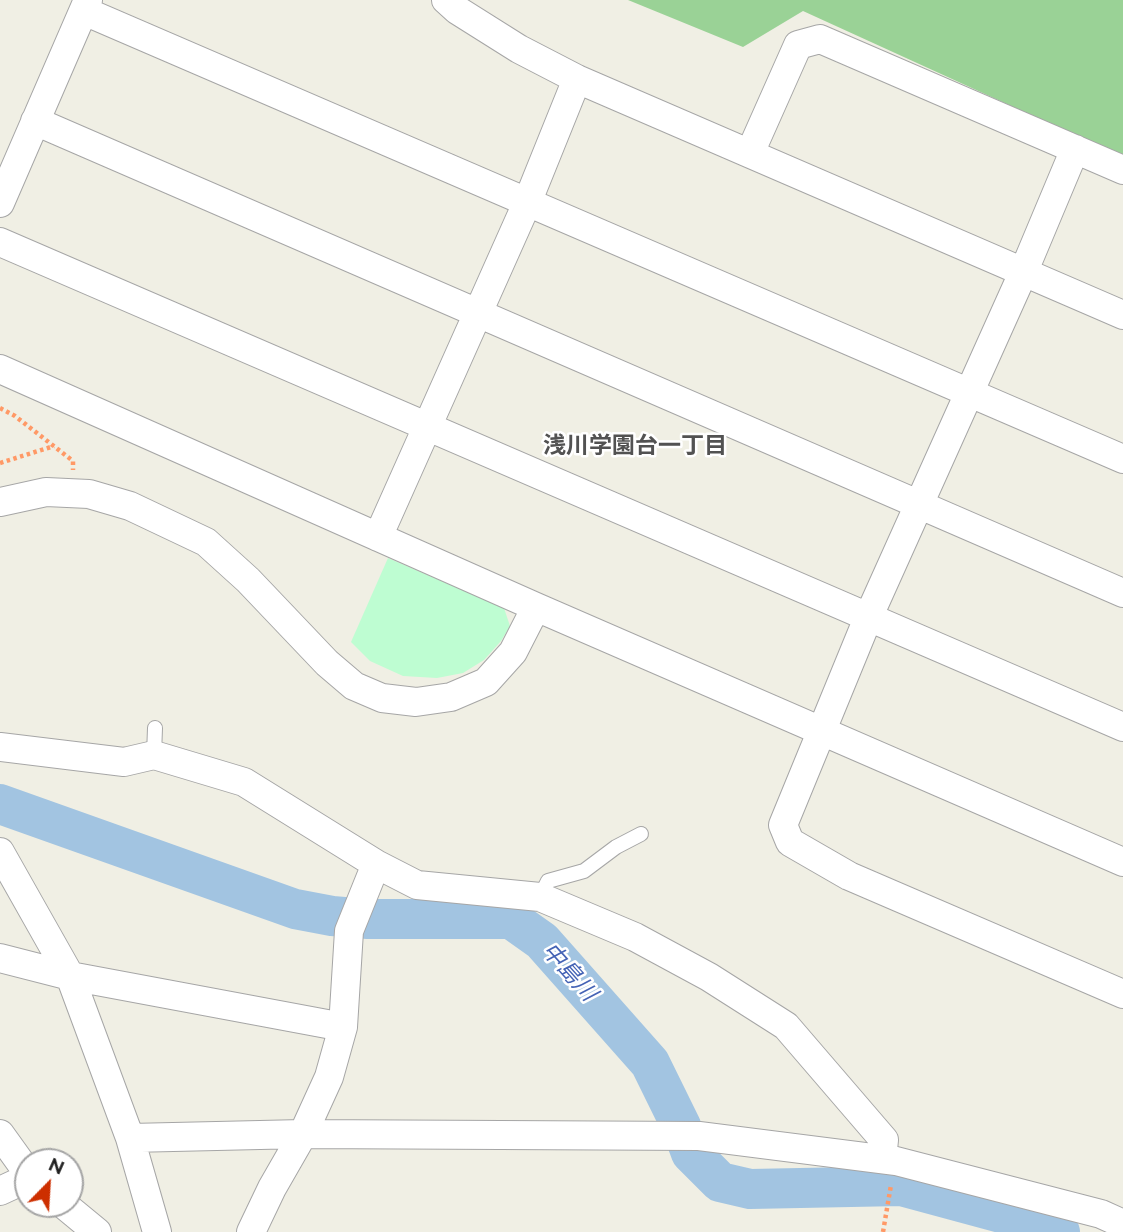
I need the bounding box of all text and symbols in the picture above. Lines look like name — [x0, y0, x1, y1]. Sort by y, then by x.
district label: 浅川学園台一丁目 — [543, 432, 727, 460]
water label: 中島川 — [536, 937, 602, 1007]
north arrow — [14, 1148, 84, 1218]
text: N — [46, 1153, 68, 1179]

